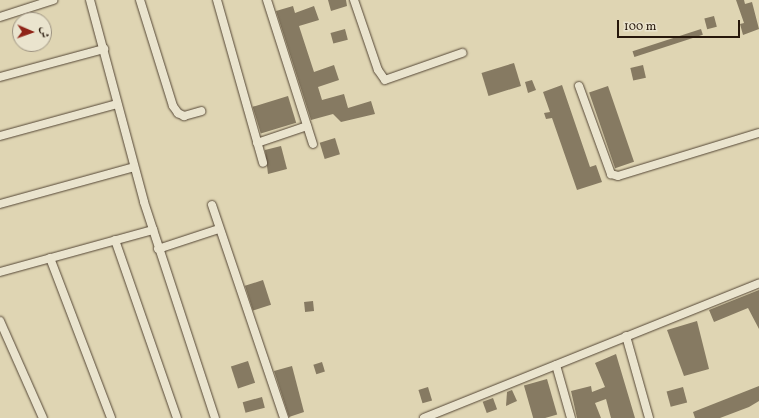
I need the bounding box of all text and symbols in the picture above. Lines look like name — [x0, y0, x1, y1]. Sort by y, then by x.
north arrow — [12, 12, 52, 52]
scale bar — [619, 12, 742, 38]
text: 100 m — [624, 19, 656, 35]
text: ش — [36, 27, 51, 38]

